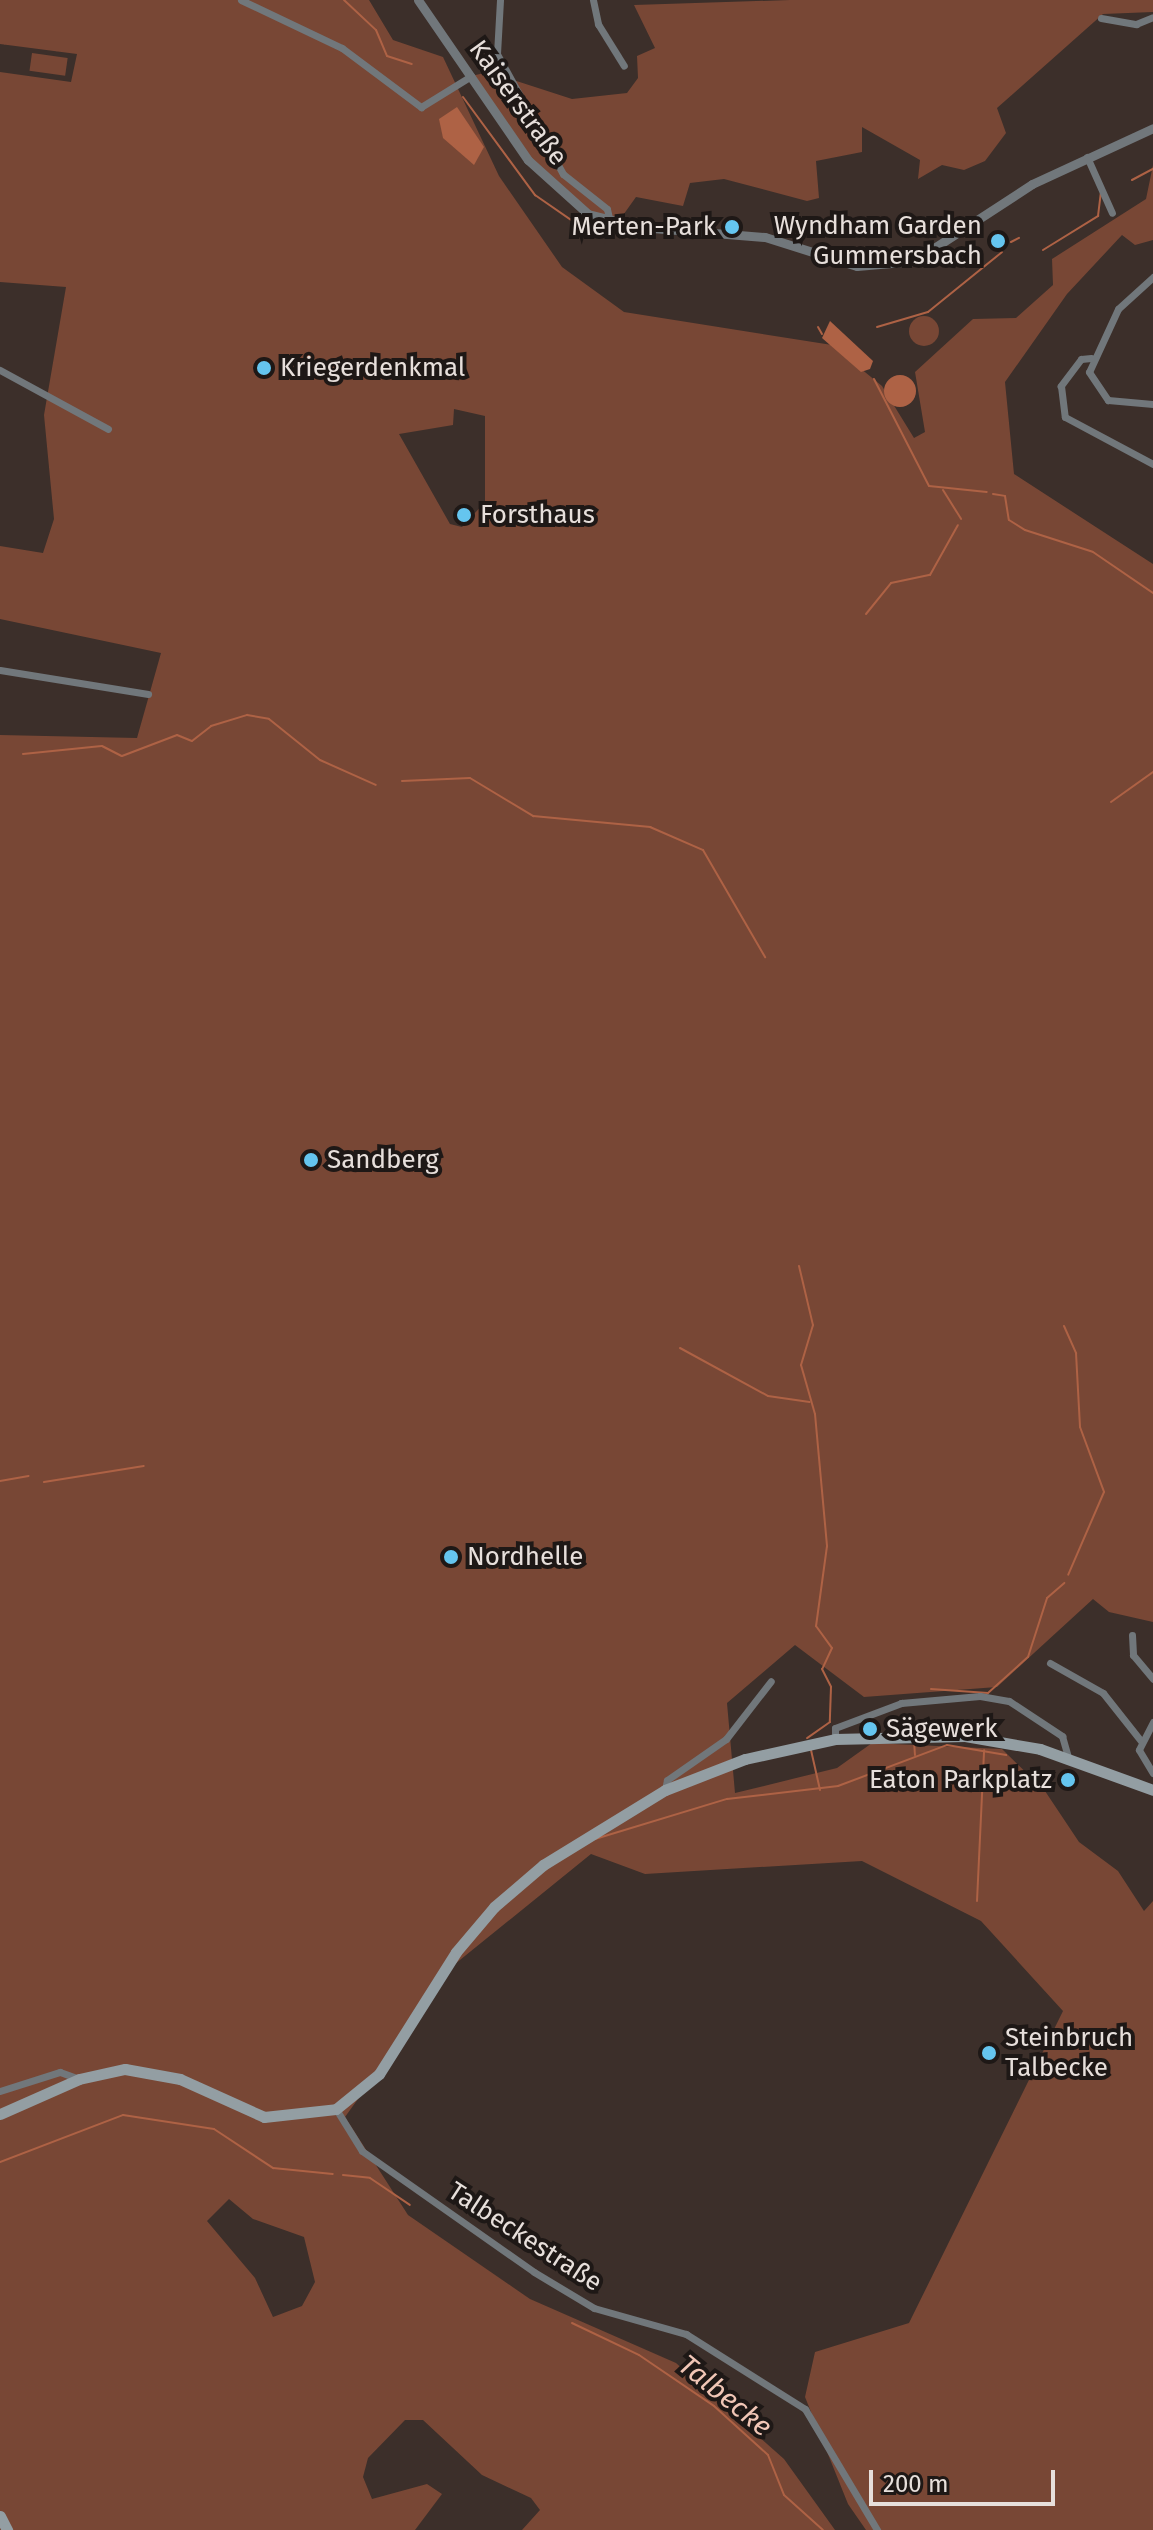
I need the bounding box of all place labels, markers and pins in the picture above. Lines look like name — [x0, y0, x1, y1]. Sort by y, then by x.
place label: Wyndham Garden Gummersbach — [774, 210, 982, 272]
place label: Merten-Park — [572, 211, 716, 243]
marker: Merten-Park — [723, 218, 741, 236]
marker: Wyndham Garden Gummersbach — [989, 232, 1007, 250]
place label: Kriegerdenkmal — [280, 352, 465, 384]
marker: Kriegerdenkmal — [255, 359, 273, 377]
place label: Forsthaus — [480, 499, 595, 531]
marker: Forsthaus — [455, 506, 473, 524]
place label: Sandberg — [327, 1144, 439, 1176]
marker: Sandberg — [302, 1151, 320, 1169]
place label: Nordhelle — [467, 1541, 583, 1573]
marker: Nordhelle — [442, 1548, 460, 1566]
place label: Sägewerk — [886, 1713, 997, 1745]
marker: Sägewerk — [861, 1720, 879, 1738]
place label: Eaton Parkplatz — [869, 1764, 1052, 1796]
marker: Eaton Parkplatz — [1059, 1771, 1077, 1789]
place label: Steinbruch Talbecke — [1005, 2022, 1133, 2084]
marker: Steinbruch Talbecke — [980, 2044, 998, 2062]

